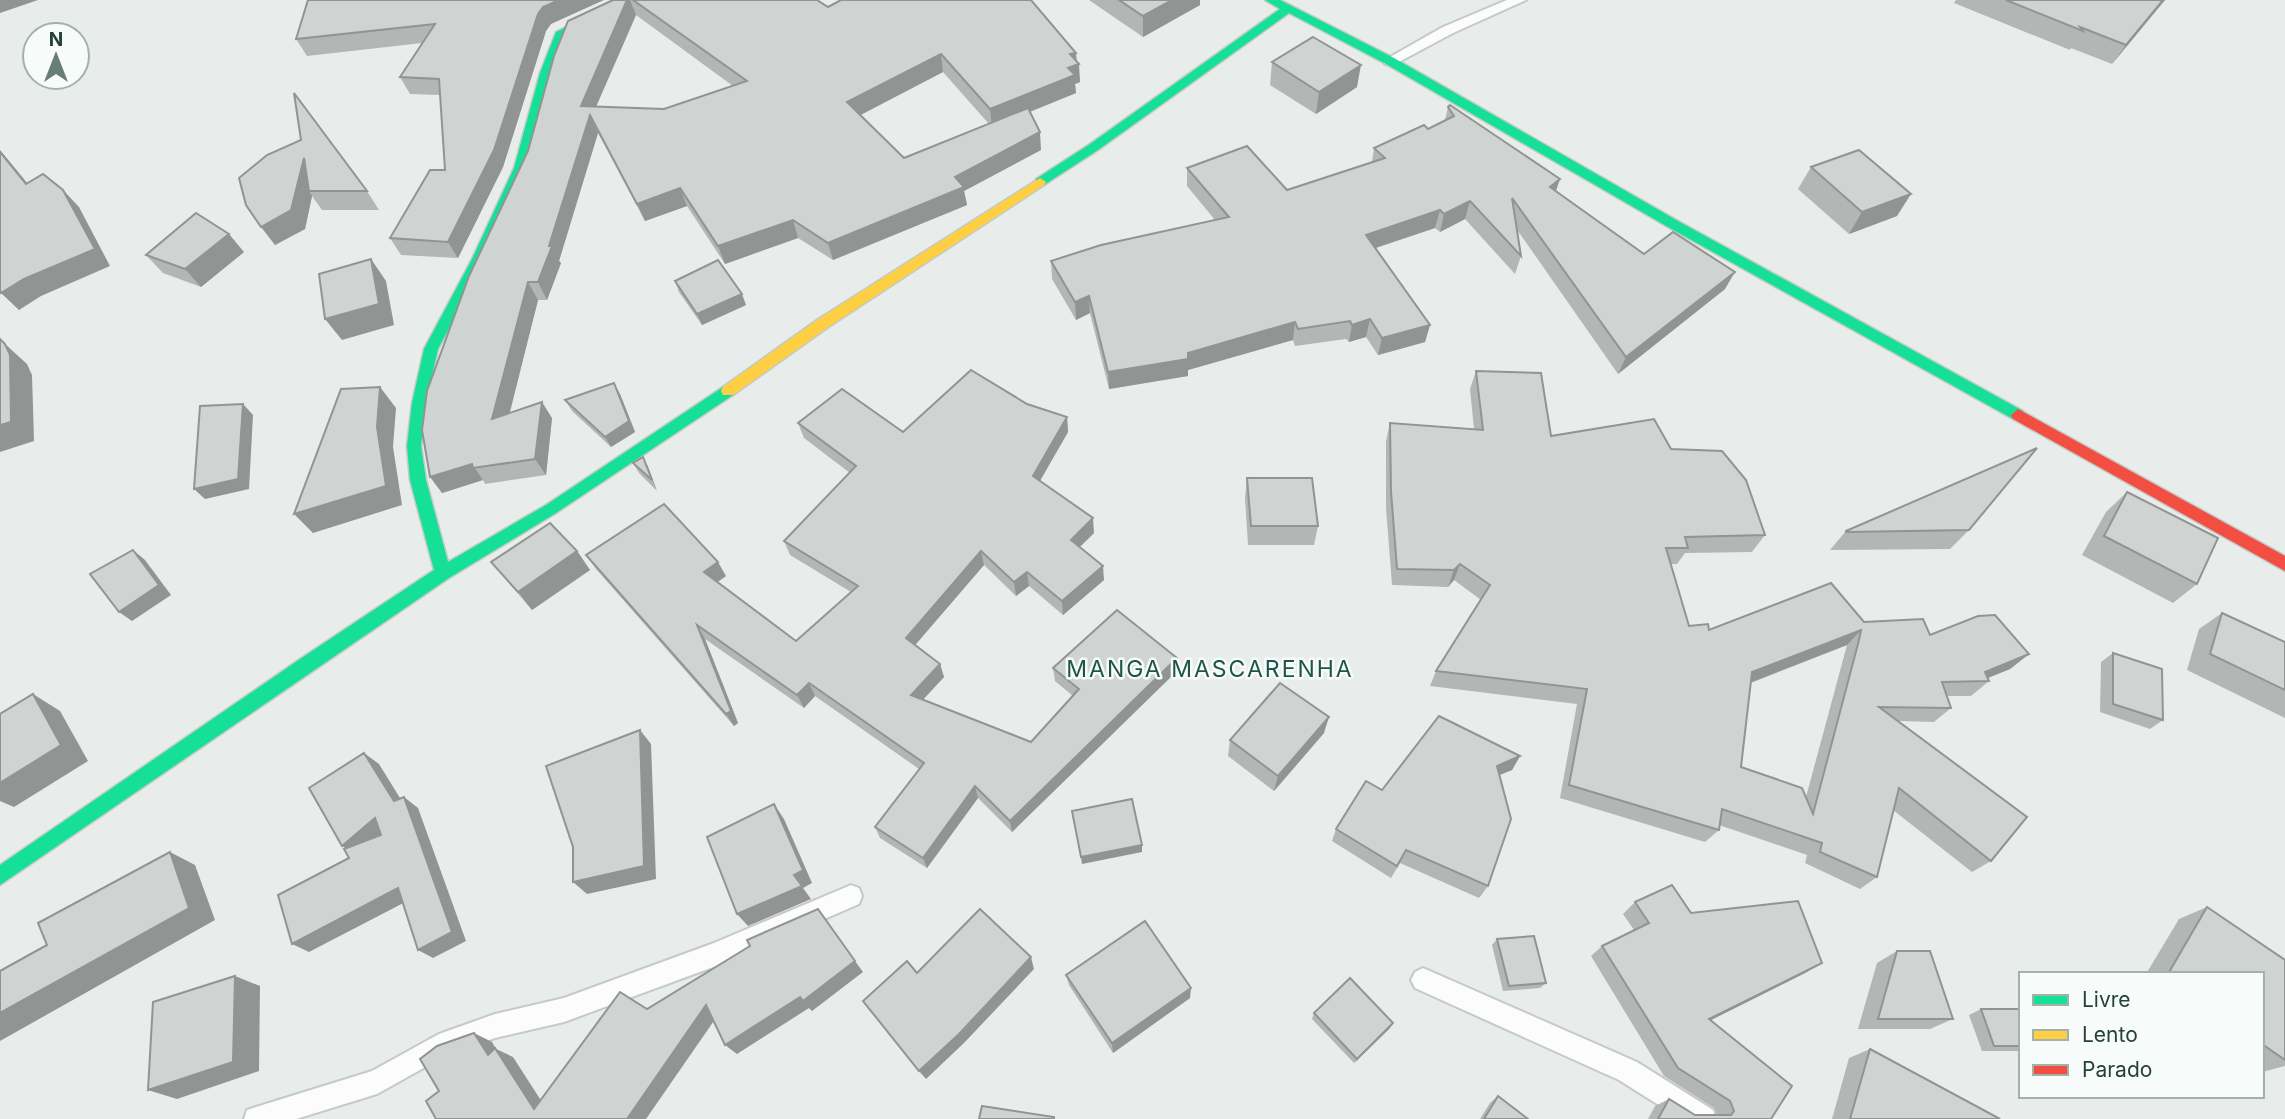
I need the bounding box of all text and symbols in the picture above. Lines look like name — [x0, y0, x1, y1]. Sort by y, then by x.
north arrow — [21, 21, 91, 91]
text: N — [49, 28, 63, 51]
district label: MANGA MASCARENHA — [1066, 655, 1354, 683]
legend — [2019, 972, 2264, 1098]
text: Livre — [2082, 987, 2131, 1012]
text: Lento — [2082, 1022, 2138, 1047]
text: Parado — [2082, 1057, 2152, 1082]

